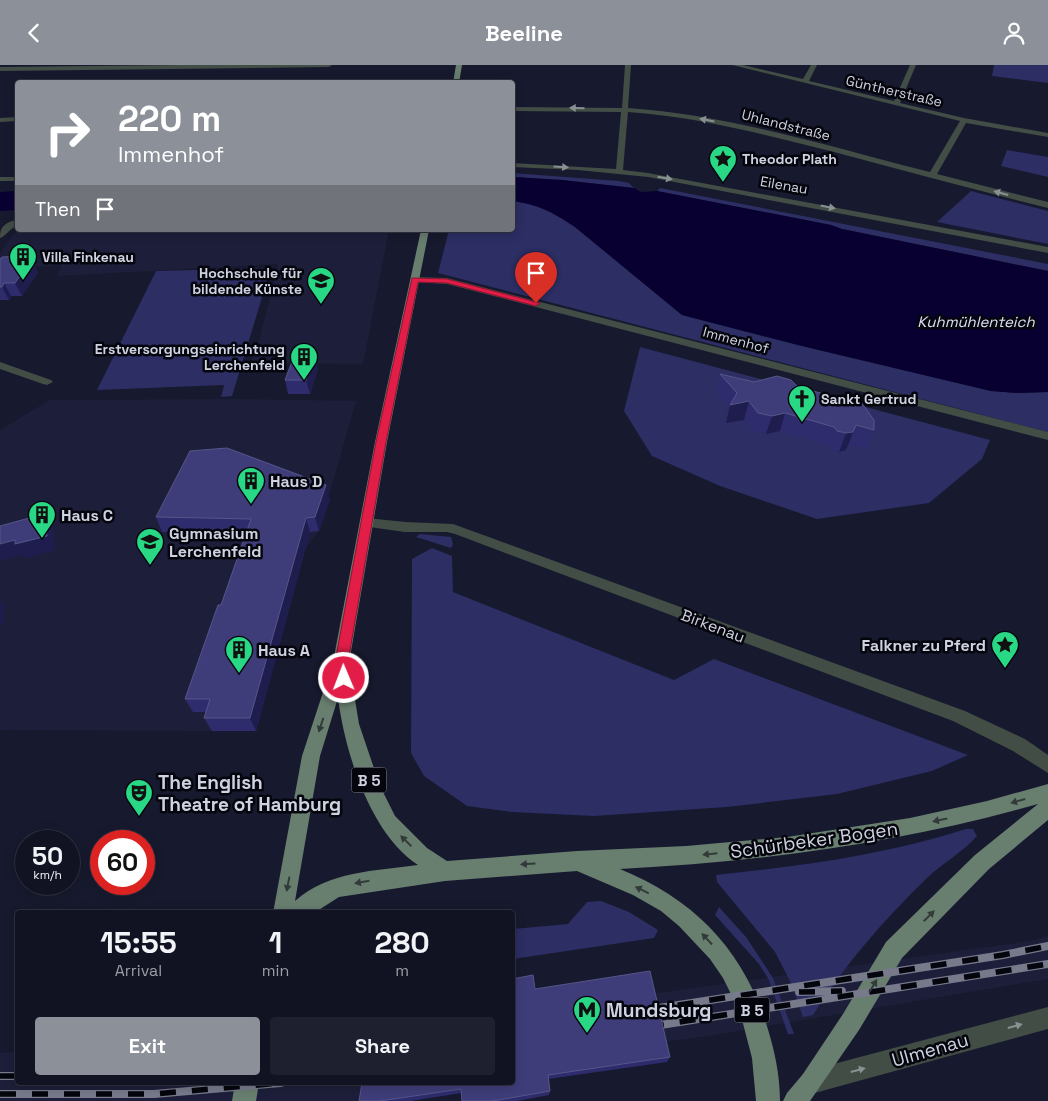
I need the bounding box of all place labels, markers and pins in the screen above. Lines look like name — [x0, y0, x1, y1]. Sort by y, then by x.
place icon: Theodor Plath — [708, 144, 738, 183]
place label: Theodor Plath — [742, 150, 837, 168]
building icon: Villa Finkenau — [8, 242, 38, 281]
place label: Villa Finkenau — [42, 248, 134, 266]
pin — [515, 252, 557, 303]
place label: Hochschule für bildende Künste — [192, 264, 302, 298]
school or university icon: Hochschule für bildende Künste — [306, 266, 336, 305]
place label: Erstversorgungseinrichtung Lerchenfeld — [95, 340, 285, 374]
building icon: Erstversorgungseinrichtung Lerchenfeld — [289, 342, 319, 381]
church icon: Sankt Gertrud — [787, 384, 817, 423]
place label: Sankt Gertrud — [821, 390, 916, 408]
building icon: Haus D — [236, 466, 266, 505]
place label: Haus D — [270, 471, 322, 492]
building icon: Haus C — [27, 500, 57, 539]
place label: Haus C — [61, 505, 113, 526]
place label: Gymnasium Lerchenfeld — [169, 523, 261, 562]
school or university icon: Gymnasium Lerchenfeld — [135, 527, 165, 566]
place icon: Falkner zu Pferd — [990, 630, 1020, 669]
building icon: Haus A — [224, 635, 254, 674]
place label: Falkner zu Pferd — [861, 635, 986, 656]
place label: Haus A — [258, 640, 310, 661]
place label: The English Theatre of Hamburg — [158, 770, 341, 817]
theatre icon: The English Theatre of Hamburg — [124, 778, 154, 817]
metro station icon: Mundsburg — [572, 995, 602, 1034]
place label: Mundsburg — [606, 998, 711, 1023]

